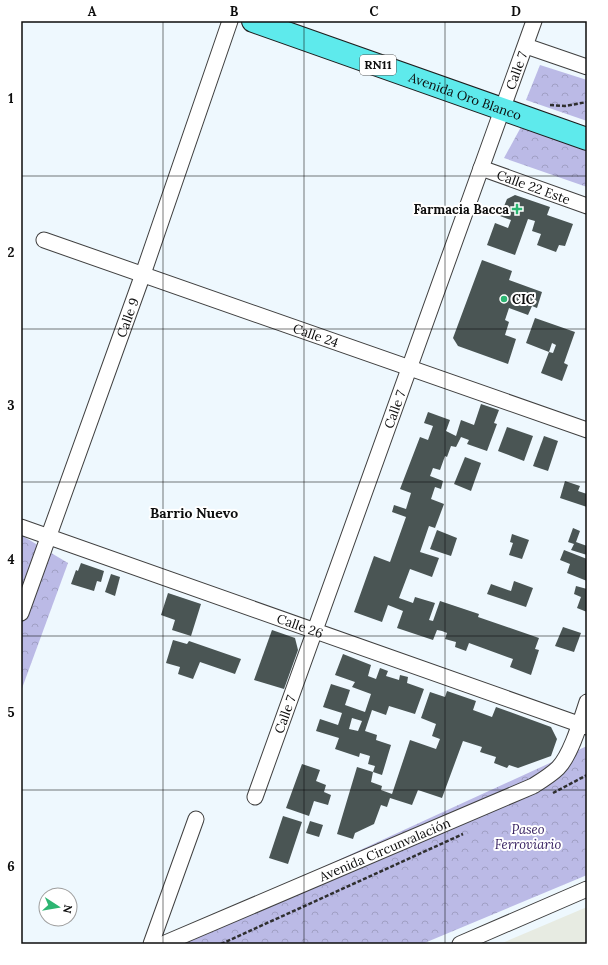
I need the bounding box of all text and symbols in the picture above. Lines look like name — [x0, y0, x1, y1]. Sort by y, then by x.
text: A — [88, 3, 97, 20]
text: B — [230, 3, 239, 20]
text: C — [370, 3, 379, 20]
text: D — [511, 3, 521, 20]
street label: Calle 7 — [502, 49, 531, 92]
road number: RN11 — [360, 55, 396, 75]
street label: Avenida Oro Blanco — [405, 68, 524, 124]
text: 1 — [8, 90, 14, 107]
street label: Calle 22 Este — [494, 166, 573, 208]
place label: Farmacia Bacca — [413, 201, 509, 218]
marker: Farmacia Bacca — [512, 204, 522, 214]
text: 2 — [8, 244, 15, 261]
place label: CIC — [512, 291, 535, 308]
marker: CIC — [499, 294, 509, 304]
street label: Calle 9 — [113, 296, 143, 340]
street label: Calle 24 — [291, 320, 341, 351]
street label: Calle 7 — [380, 388, 410, 431]
text: 3 — [7, 397, 15, 414]
district label: Barrio Nuevo — [150, 504, 238, 522]
text: 4 — [7, 551, 15, 568]
street label: Calle 26 — [275, 610, 325, 642]
street label: Calle 7 — [271, 693, 300, 736]
text: 5 — [7, 704, 15, 721]
street label: Avenida Circunvalación — [316, 814, 453, 886]
park label: Paseo Ferroviario — [495, 821, 561, 853]
text: 6 — [7, 858, 15, 875]
north arrow — [38, 887, 78, 927]
text: N — [60, 903, 76, 915]

